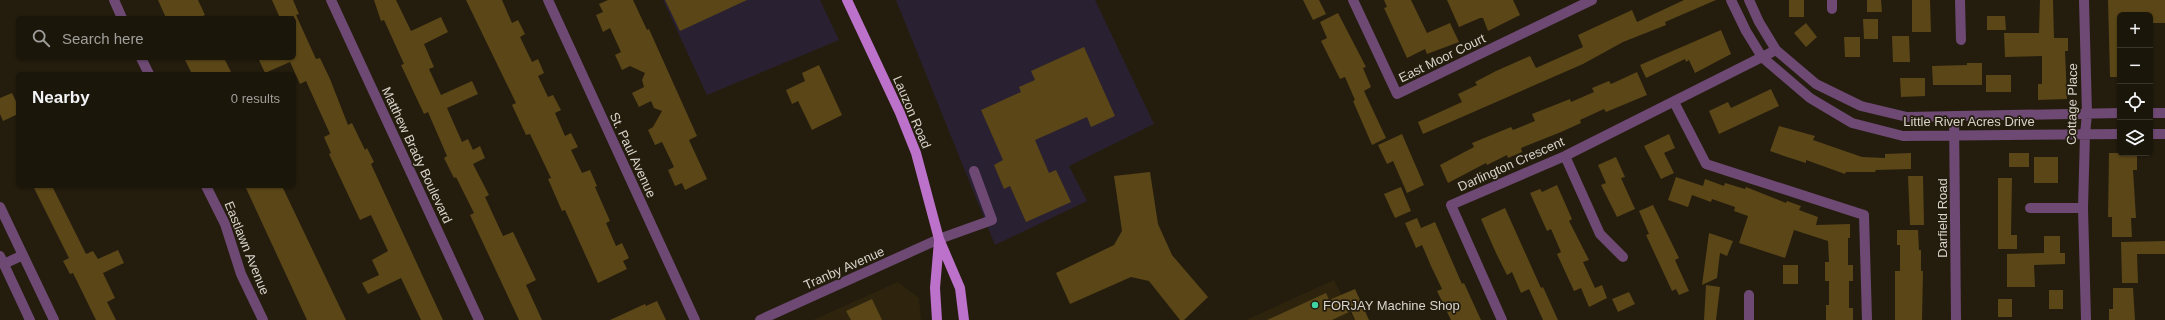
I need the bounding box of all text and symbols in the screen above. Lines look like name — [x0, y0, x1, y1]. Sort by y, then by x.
map controls — [2117, 12, 2153, 156]
button: + — [2117, 12, 2153, 48]
search box — [16, 16, 296, 60]
icon: search — [30, 27, 52, 49]
text: Search here — [62, 30, 144, 47]
street label: East Moor Court — [1396, 30, 1488, 85]
button: − — [2117, 48, 2153, 84]
street label: Cottage Place — [2064, 63, 2080, 145]
street label: Lauzon Road — [890, 73, 934, 151]
street label: Matthew Brady Boulevard — [379, 84, 455, 226]
button: locate — [2117, 84, 2153, 120]
text: Nearby — [32, 88, 90, 107]
text: 0 results — [231, 91, 280, 106]
street label: St. Paul Avenue — [607, 110, 659, 200]
street label: Little River Acres Drive — [1903, 114, 2035, 129]
button: layers — [2117, 120, 2153, 156]
street label: Darlington Crescent — [1455, 134, 1567, 194]
street label: Darfield Road — [1935, 178, 1950, 258]
street label: Eastlawn Avenue — [221, 199, 273, 297]
street label: Tranby Avenue — [801, 244, 887, 292]
place label: FORJAY Machine Shop — [1323, 298, 1460, 313]
marker: FORJAY Machine Shop — [1310, 300, 1320, 310]

